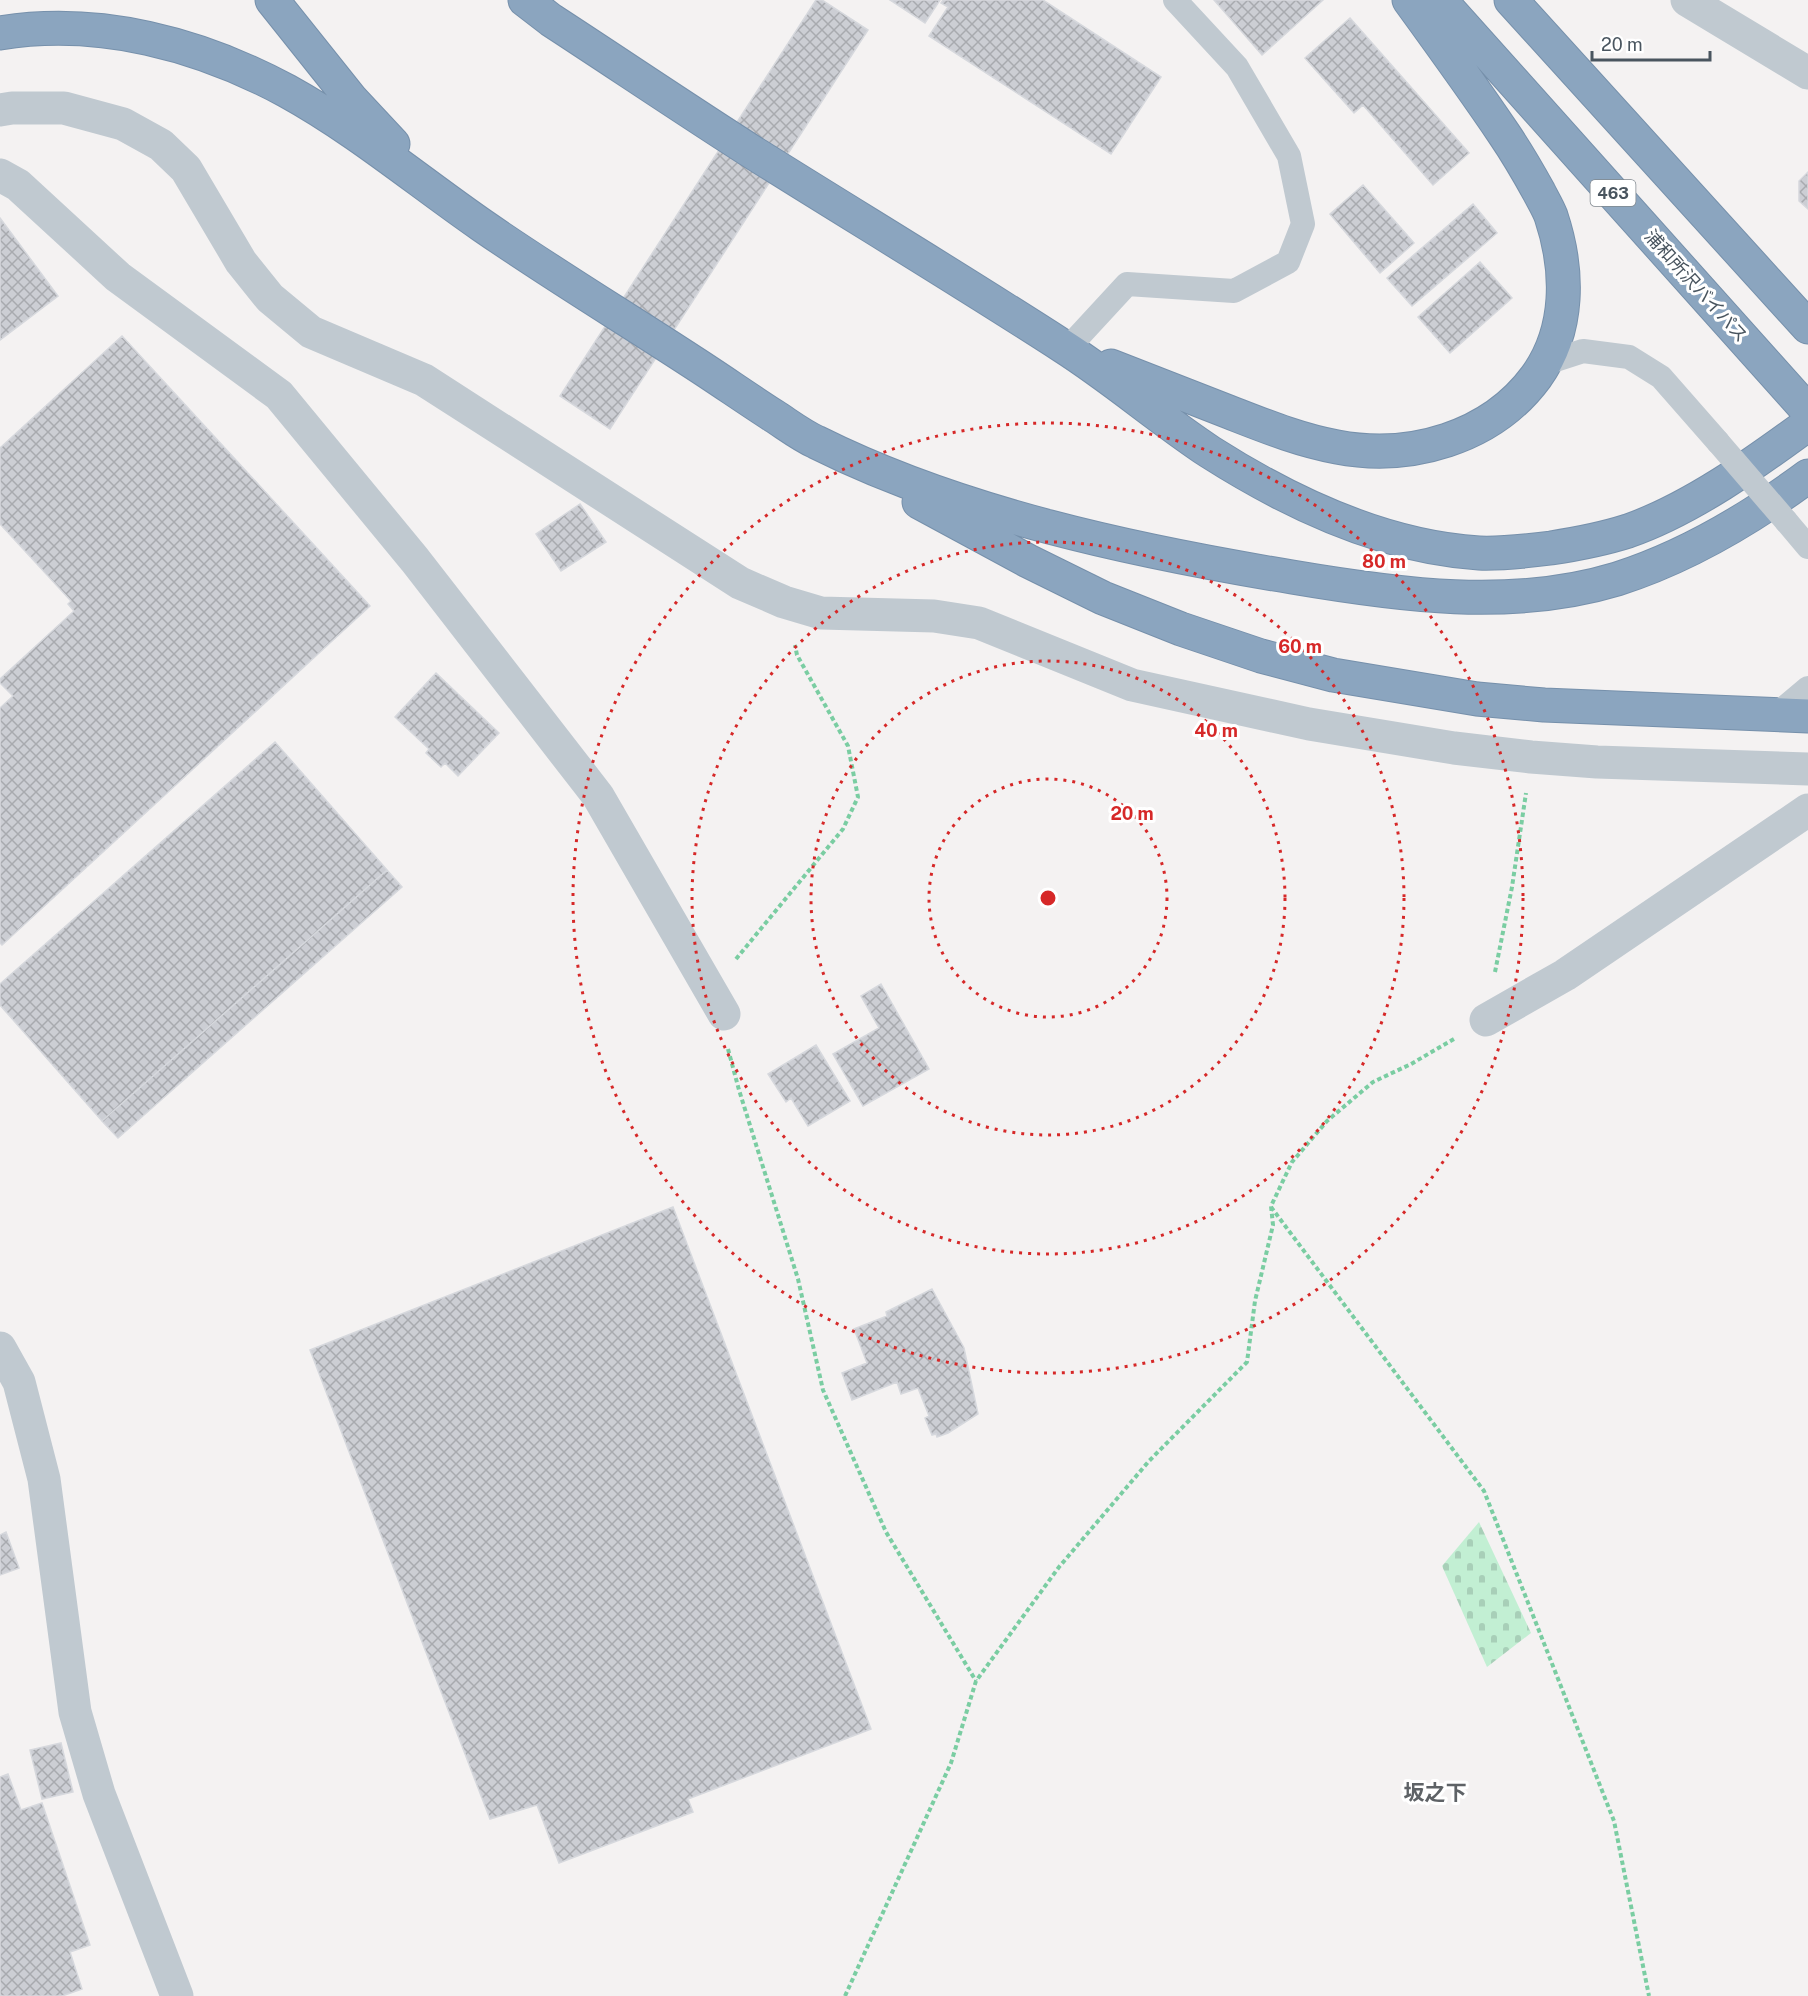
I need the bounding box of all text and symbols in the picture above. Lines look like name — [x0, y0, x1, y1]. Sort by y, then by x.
scale bar — [1592, 24, 1710, 62]
text: 20 m — [1601, 34, 1643, 55]
road number: 463 — [1590, 180, 1636, 206]
street label: 浦和所沢バイパス — [1641, 225, 1752, 346]
text: 80 m — [1362, 551, 1406, 572]
text: 60 m — [1278, 636, 1322, 657]
text: 40 m — [1194, 720, 1238, 741]
text: 20 m — [1110, 803, 1154, 824]
centre of rings — [1038, 888, 1058, 908]
district label: 坂之下 — [1404, 1780, 1467, 1805]

